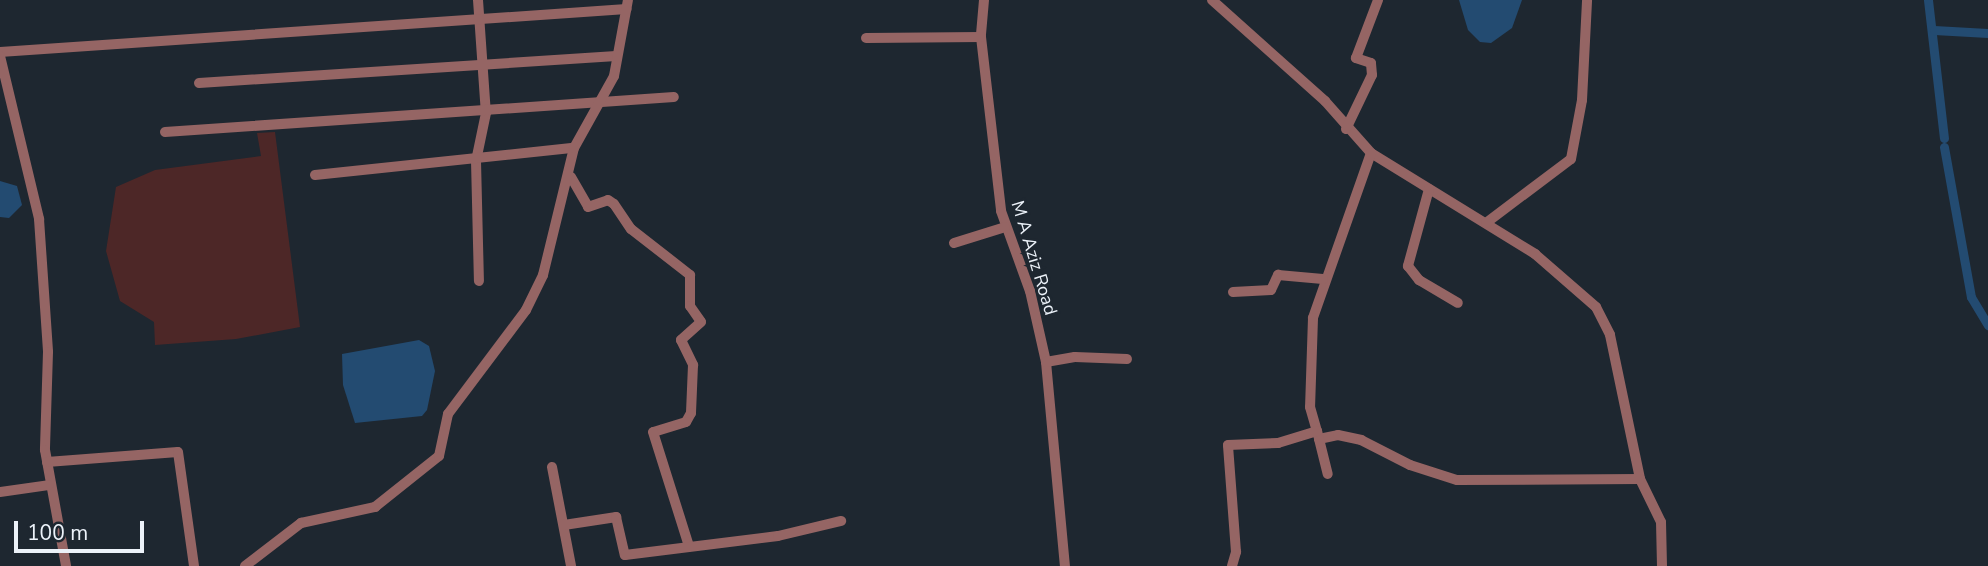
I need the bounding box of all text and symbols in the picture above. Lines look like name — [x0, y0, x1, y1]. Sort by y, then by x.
street label: M A Aziz Road — [1006, 198, 1062, 318]
scale bar — [18, 506, 147, 550]
text: 100 m — [27, 519, 88, 547]

